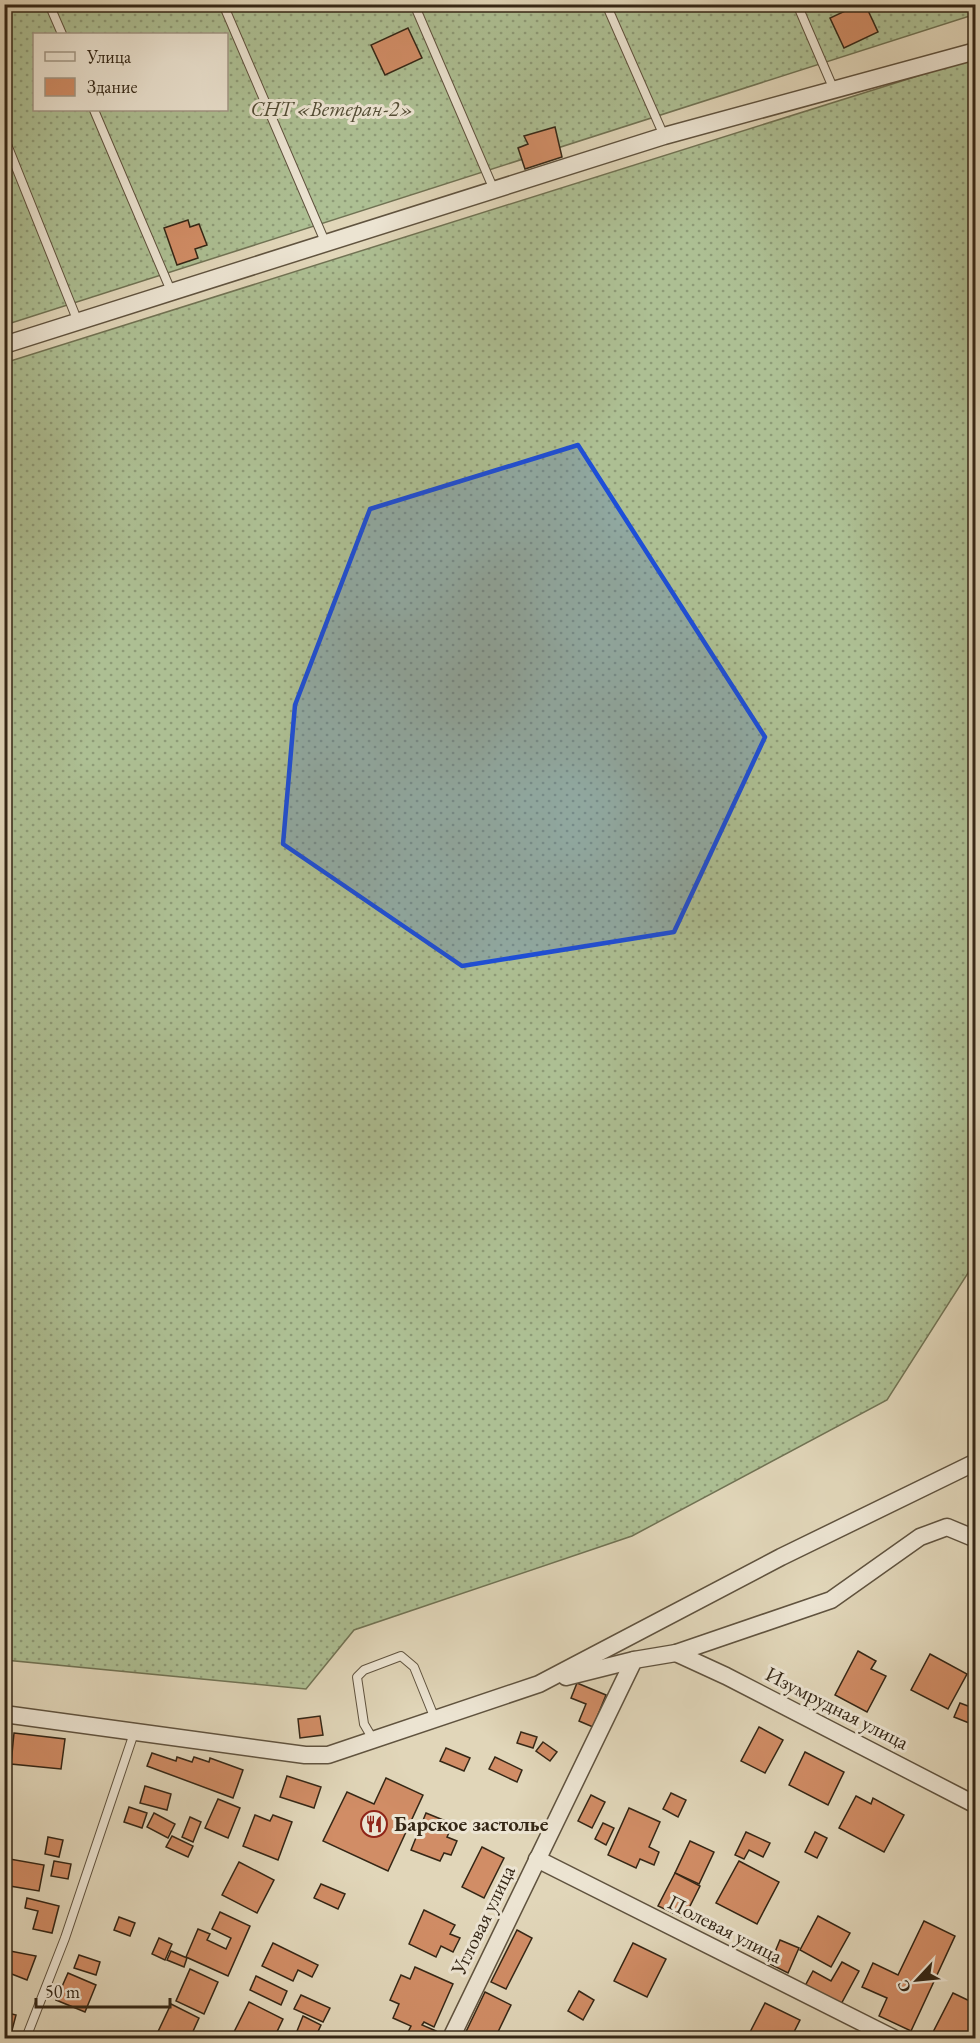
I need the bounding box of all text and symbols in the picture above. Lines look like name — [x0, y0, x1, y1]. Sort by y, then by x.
legend — [33, 33, 228, 111]
text: Улица — [86, 45, 132, 68]
text: Здание — [87, 75, 137, 98]
park label: СНТ «Ветеран-2» — [251, 95, 413, 122]
street label: Изумрудная улица — [761, 1660, 914, 1756]
restaurant icon: Барское застолье — [359, 1809, 389, 1839]
place label: Барское застолье — [394, 1810, 549, 1837]
street label: Угловая улица — [444, 1860, 521, 1980]
street label: Полевая улица — [663, 1888, 788, 1969]
north arrow — [887, 1950, 947, 2010]
scale bar — [36, 1971, 170, 2009]
text: С — [892, 1977, 916, 1996]
text: 50 m — [45, 1980, 80, 2003]

